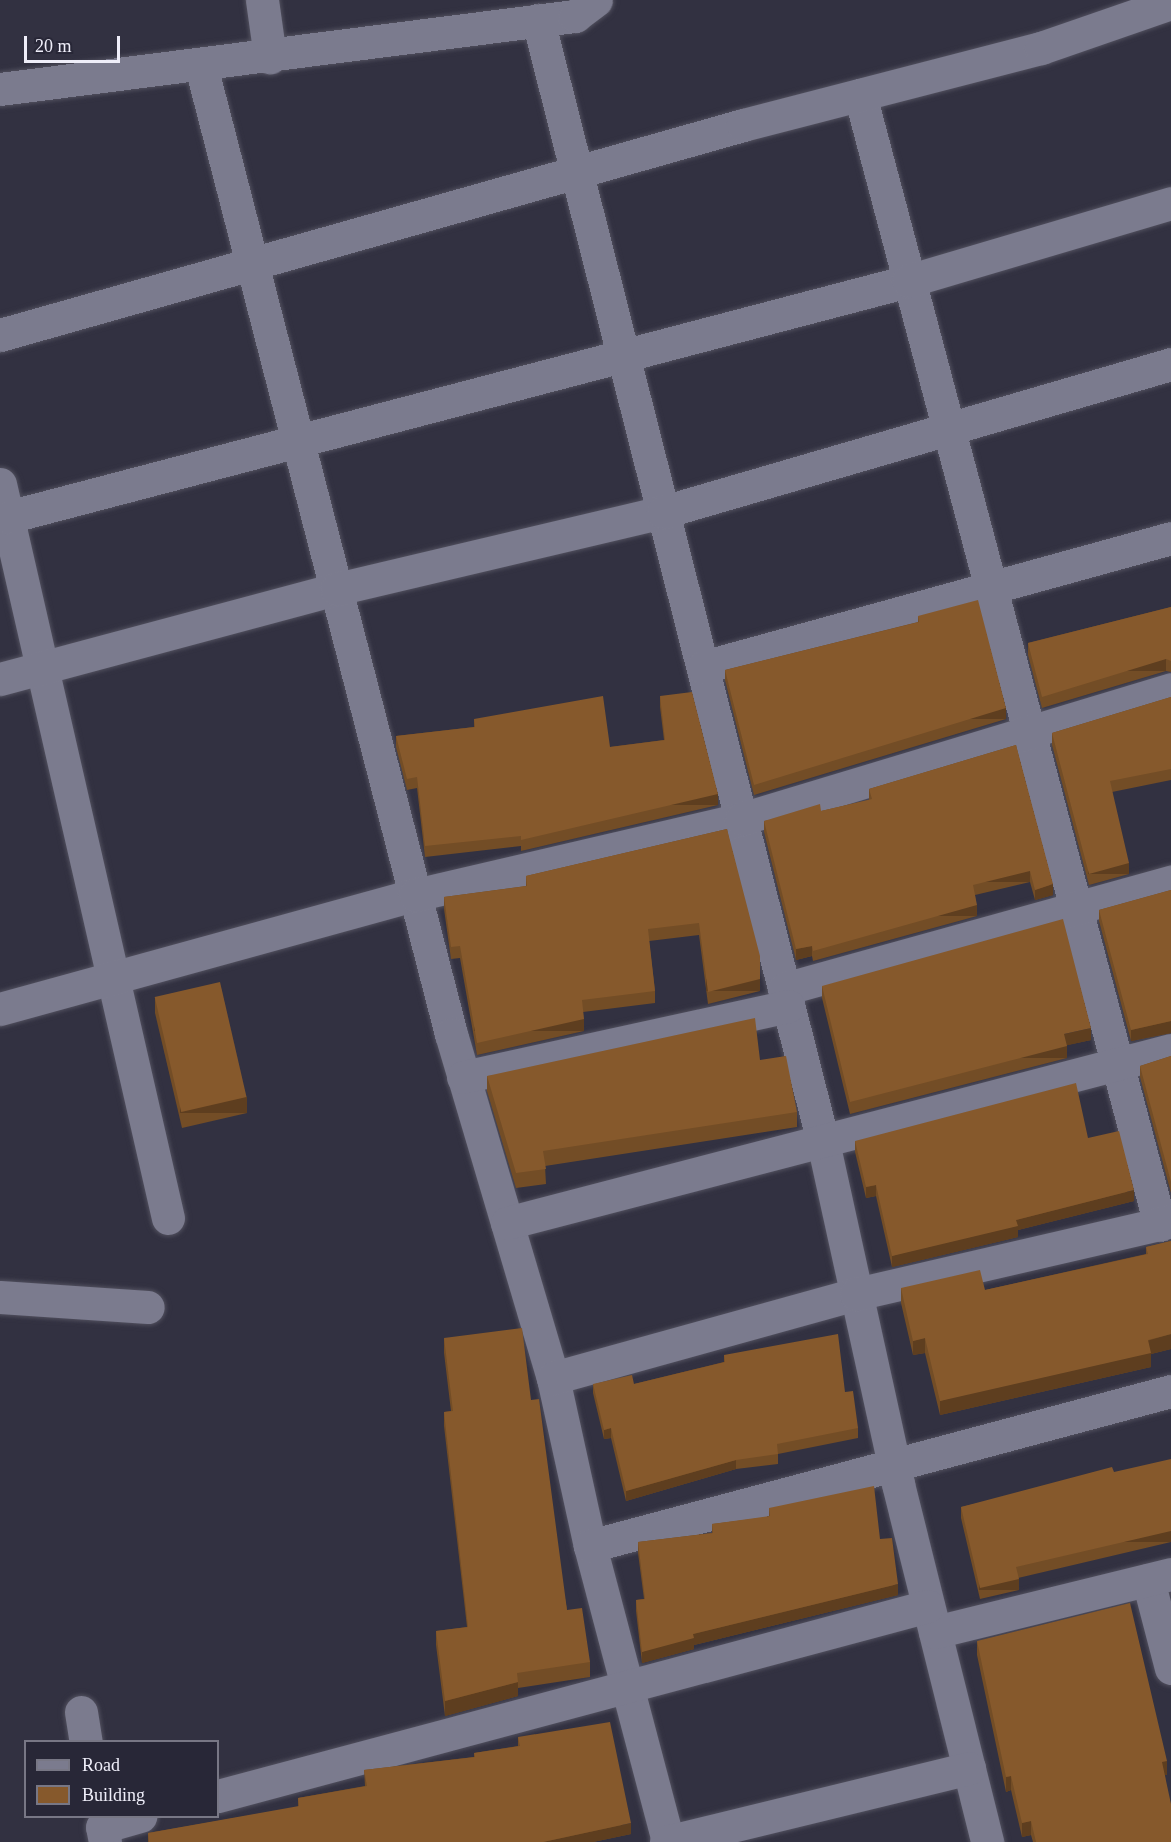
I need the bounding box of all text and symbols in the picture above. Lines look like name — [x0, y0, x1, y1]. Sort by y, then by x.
scale bar — [27, 24, 123, 62]
text: 20 m — [35, 36, 72, 56]
legend — [24, 1740, 219, 1818]
text: Road — [82, 1755, 120, 1775]
text: Building — [82, 1785, 145, 1805]

